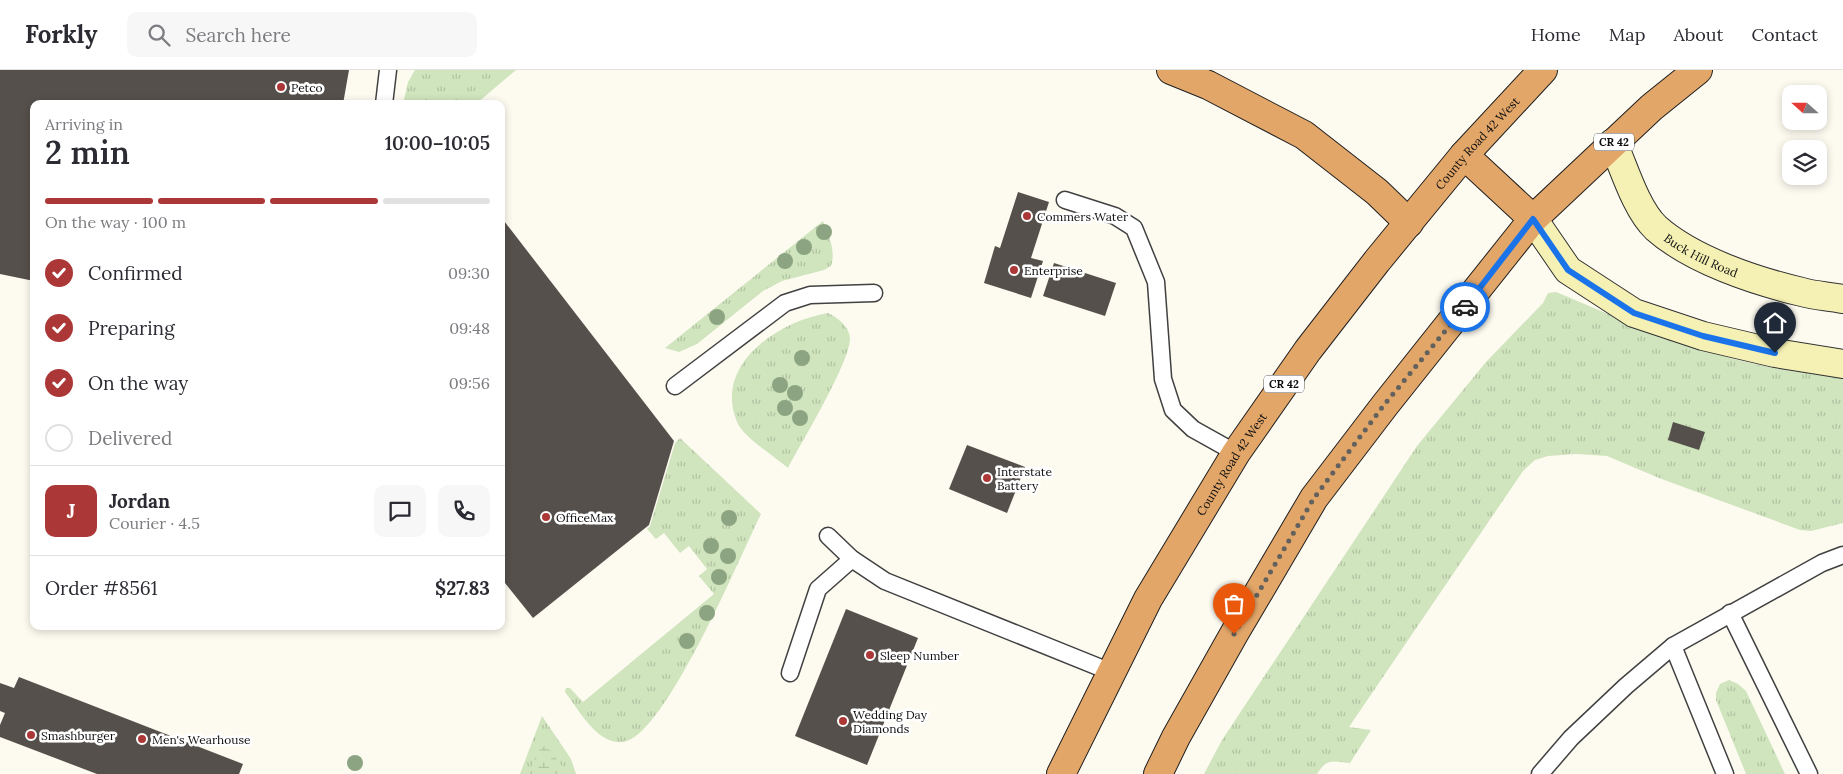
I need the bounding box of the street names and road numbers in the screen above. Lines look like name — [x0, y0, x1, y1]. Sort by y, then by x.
street label: County Road 42 West — [1432, 93, 1522, 192]
road number: CR 42 — [1594, 134, 1634, 150]
street label: Buck Hill Road — [1661, 230, 1740, 280]
road number: CR 42 — [1264, 376, 1304, 392]
street label: County Road 42 West — [1193, 409, 1270, 518]

